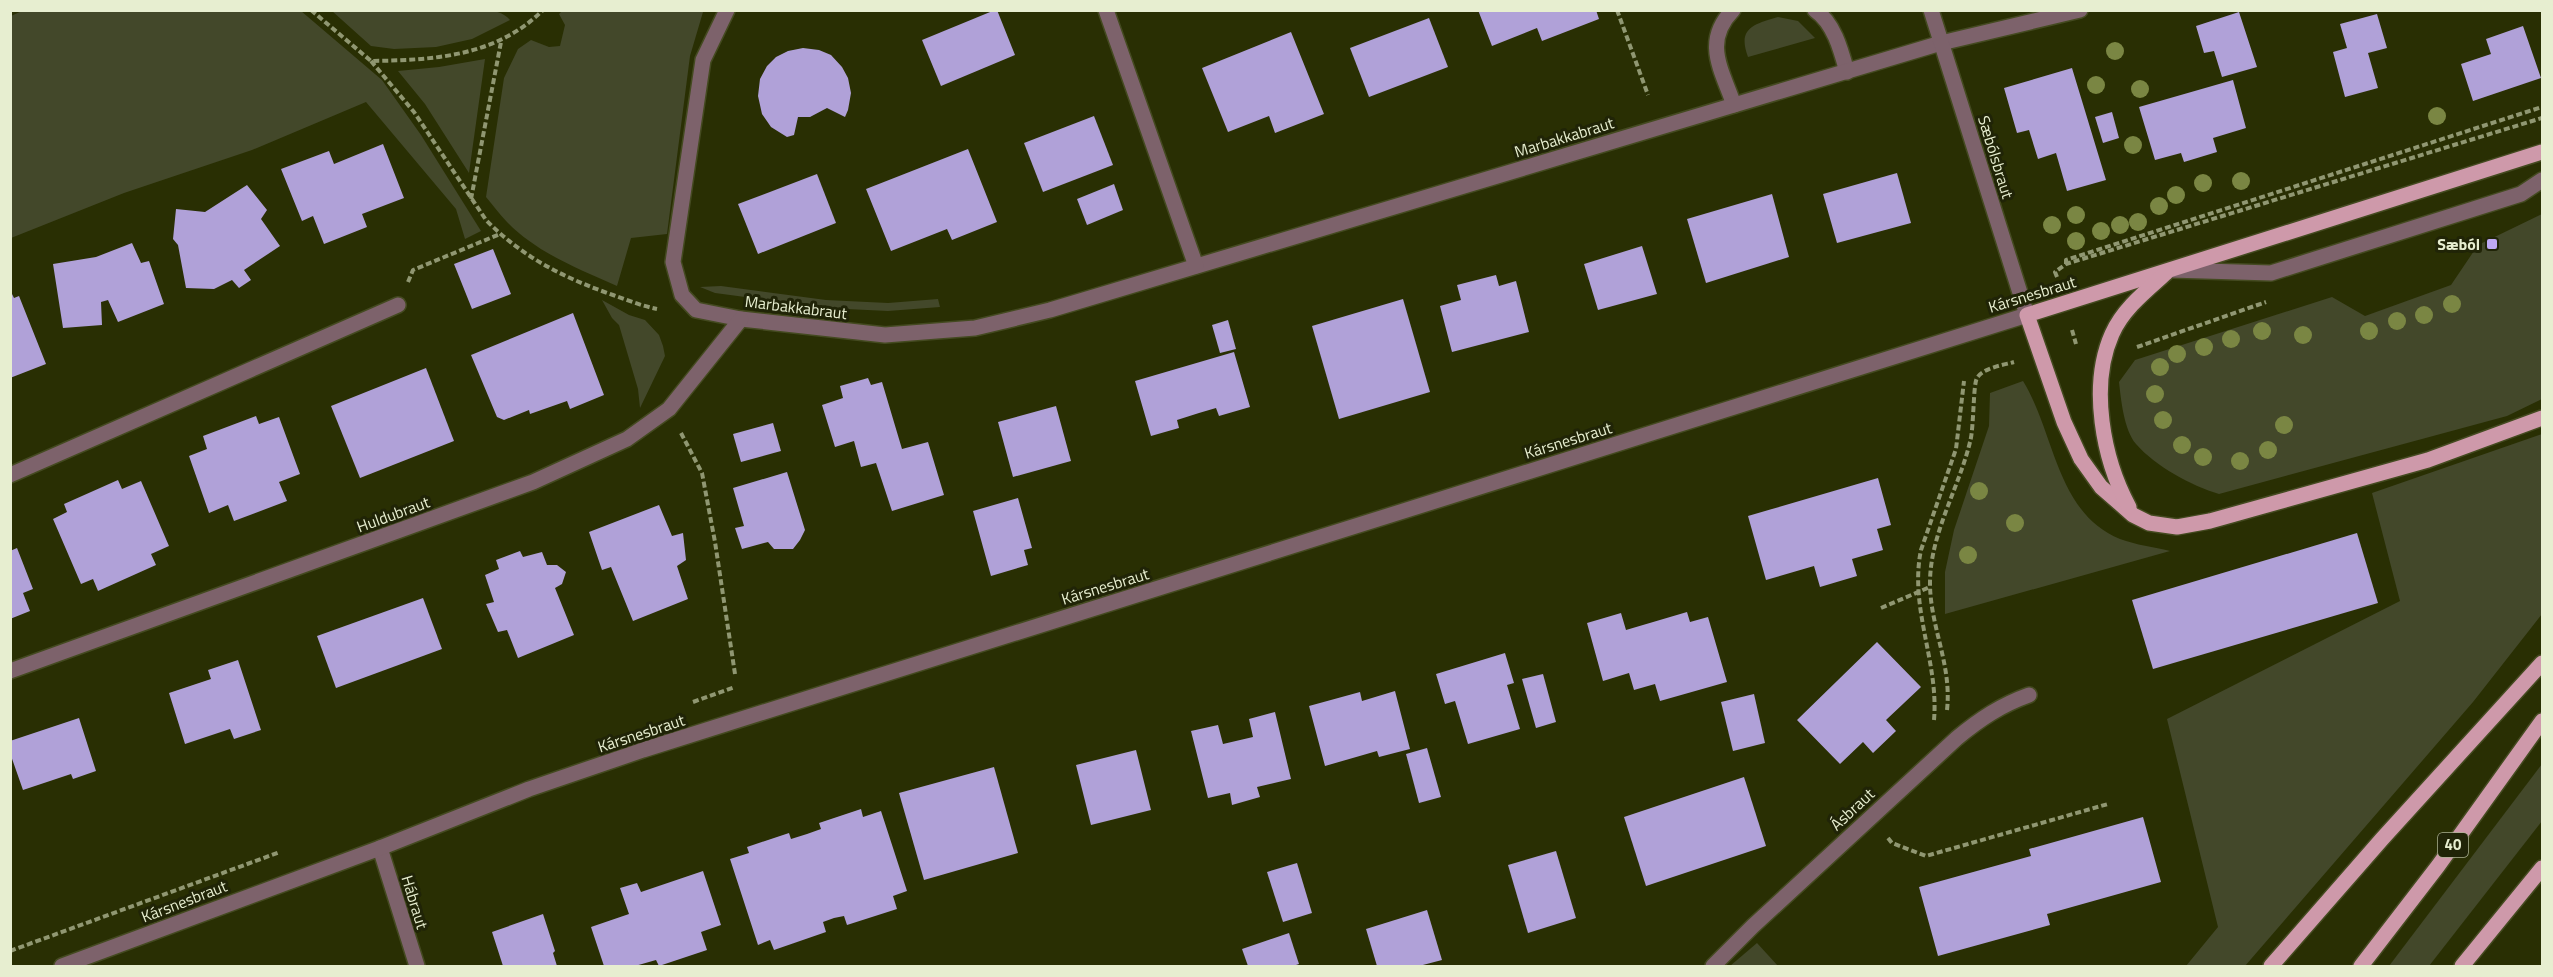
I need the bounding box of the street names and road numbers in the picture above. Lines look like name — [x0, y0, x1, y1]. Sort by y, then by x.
street label: Marbakkabraut — [1511, 110, 1617, 164]
street label: Sæbólsbraut — [1972, 113, 2020, 202]
street label: Kársnesbraut — [1985, 269, 2079, 319]
street label: Marbakkabraut — [744, 289, 849, 325]
street label: Kársnesbraut — [1521, 415, 1615, 465]
street label: Huldubraut — [353, 490, 433, 538]
street label: Kársnesbraut — [1058, 561, 1152, 611]
street label: Kársnesbraut — [594, 708, 688, 758]
street label: Ásbraut — [1824, 782, 1880, 836]
road number: 40 — [2438, 833, 2468, 857]
street label: Hábraut — [395, 872, 435, 932]
street label: Kársnesbraut — [138, 873, 231, 928]

